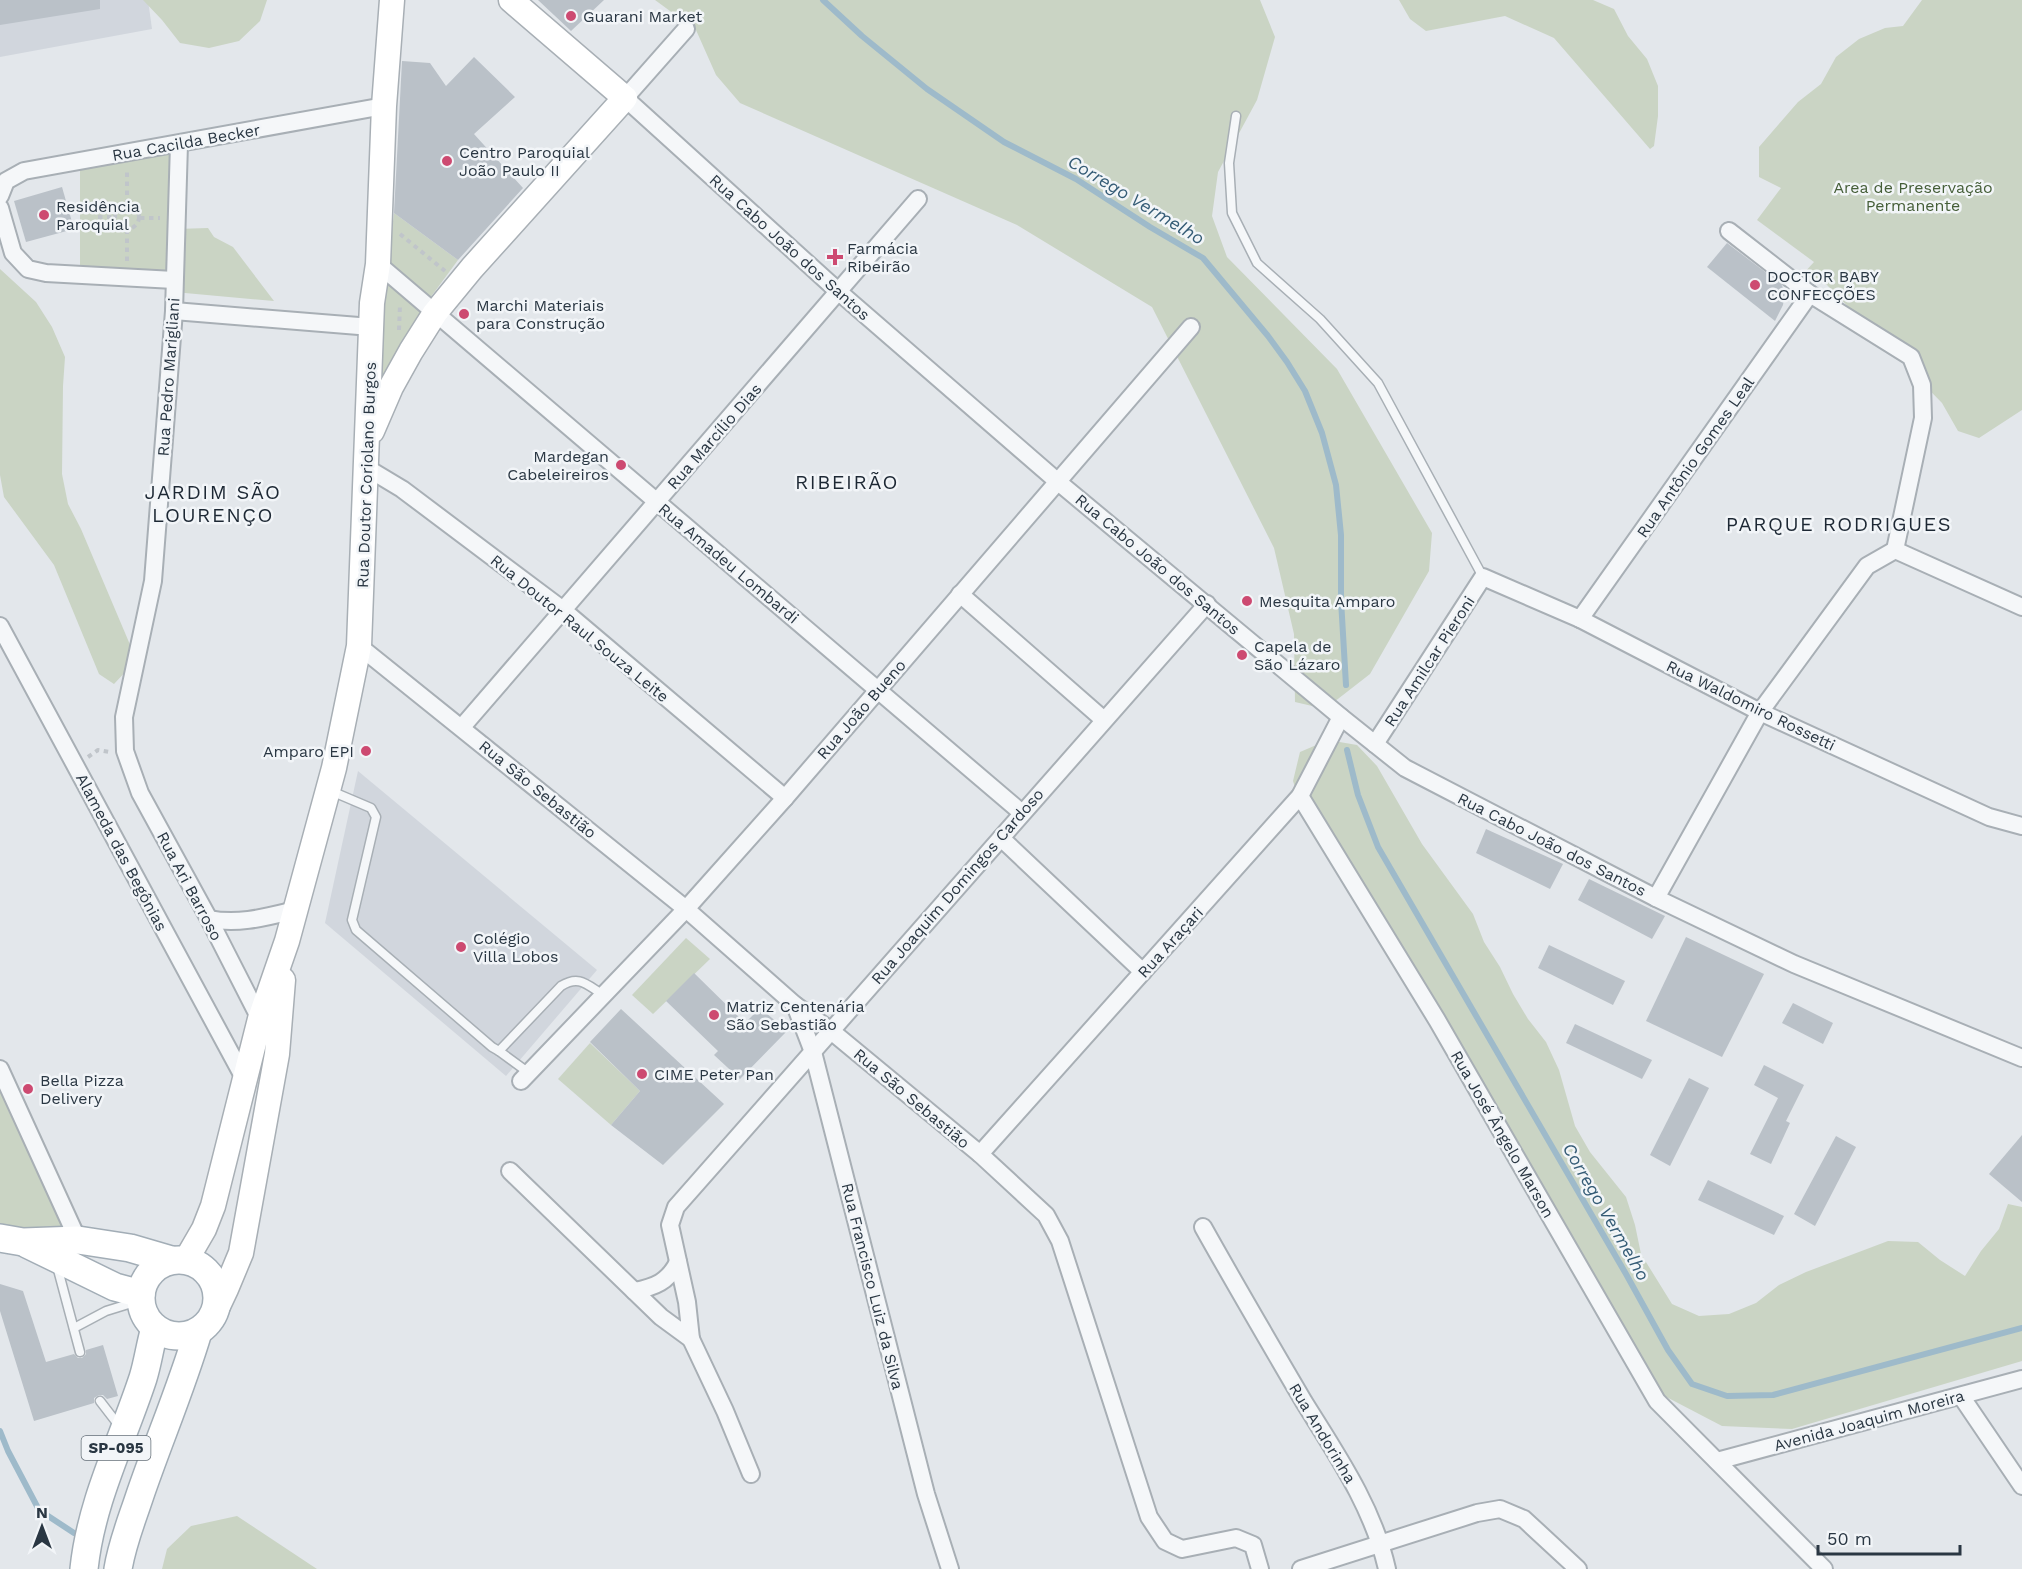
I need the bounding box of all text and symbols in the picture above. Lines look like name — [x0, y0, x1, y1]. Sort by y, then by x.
place label: Guarani Market — [583, 7, 702, 26]
marker: Guarani Market — [564, 9, 578, 23]
street label: Rua Cacilda Becker — [111, 120, 262, 165]
place label: Centro Paroquial João Paulo II — [459, 143, 590, 180]
water label: Corrego Vermelho — [1064, 150, 1208, 249]
marker: Centro Paroquial João Paulo II — [440, 154, 454, 168]
street label: Rua Cabo João dos Santos — [706, 170, 874, 324]
park label: Area de Preservação Permanente — [1833, 178, 1993, 215]
place label: Residência Paroquial — [56, 197, 140, 234]
marker: Residência Paroquial — [37, 208, 51, 222]
place label: Farmácia Ribeirão — [847, 239, 918, 276]
marker: Farmácia Ribeirão — [828, 250, 842, 264]
place label: DOCTOR BABY CONFECÇÕES — [1767, 267, 1879, 304]
marker: DOCTOR BABY CONFECÇÕES — [1748, 278, 1762, 292]
place label: Marchi Materiais para Construção — [476, 296, 605, 333]
street label: Rua Pedro Marigliani — [153, 297, 184, 457]
marker: Marchi Materiais para Construção — [457, 307, 471, 321]
street label: Rua Doutor Coriolano Burgos — [353, 362, 380, 588]
street label: Rua Antônio Gomes Leal — [1633, 373, 1758, 541]
street label: Rua Marcílio Dias — [663, 380, 766, 493]
place label: Mardegan Cabeleireiros — [507, 447, 609, 484]
marker: Mardegan Cabeleireiros — [614, 458, 628, 472]
district label: RIBEIRÃO — [795, 470, 899, 494]
district label: JARDIM SÃO LOURENÇO — [145, 480, 281, 527]
street label: Rua Cabo João dos Santos — [1071, 490, 1244, 639]
street label: Rua Amadeu Lombardi — [655, 499, 803, 628]
district label: PARQUE RODRIGUES — [1726, 512, 1952, 536]
street label: Rua Doutor Raul Souza Leite — [487, 551, 673, 706]
place label: Mesquita Amparo — [1259, 592, 1395, 611]
street label: Rua Amilcar Pieroni — [1380, 592, 1479, 730]
marker: Mesquita Amparo — [1240, 594, 1254, 608]
place label: Capela de São Lázaro — [1254, 637, 1340, 674]
marker: Capela de São Lázaro — [1235, 648, 1249, 662]
street label: Rua João Bueno — [813, 656, 910, 763]
street label: Rua Waldomiro Rossetti — [1663, 656, 1838, 755]
street label: Rua São Sebastião — [475, 736, 600, 842]
place label: Amparo EPI — [263, 742, 354, 761]
marker: Amparo EPI — [359, 744, 373, 758]
street label: Alameda das Begônias — [72, 770, 171, 934]
street label: Rua Joaquim Domingos Cardoso — [867, 785, 1048, 988]
street label: Rua Cabo João dos Santos — [1454, 789, 1649, 900]
street label: Rua Ari Barroso — [153, 829, 226, 944]
street label: Rua Araçari — [1134, 903, 1207, 982]
place label: Colégio Villa Lobos — [473, 929, 559, 966]
marker: Colégio Villa Lobos — [454, 940, 468, 954]
place label: Matriz Centenária São Sebastião — [726, 997, 865, 1034]
marker: Matriz Centenária São Sebastião — [707, 1008, 721, 1022]
street label: Rua São Sebastião — [850, 1044, 973, 1152]
street label: Rua José Ângelo Marson — [1447, 1047, 1558, 1221]
place label: CIME Peter Pan — [654, 1065, 774, 1084]
marker: CIME Peter Pan — [635, 1067, 649, 1081]
place label: Bella Pizza Delivery — [40, 1071, 124, 1108]
marker: Bella Pizza Delivery — [21, 1082, 35, 1096]
water label: Corrego Vermelho — [1558, 1139, 1654, 1284]
street label: Rua Francisco Luiz da Silva — [838, 1181, 907, 1391]
street label: Rua Andorinha — [1285, 1380, 1360, 1487]
street label: Avenida Joaquim Moreira — [1772, 1386, 1966, 1455]
road number: SP-095 — [82, 1436, 150, 1460]
north arrow — [12, 1497, 72, 1557]
text: N — [36, 1503, 48, 1522]
scale bar — [1818, 1518, 1960, 1556]
text: 50 m — [1827, 1528, 1872, 1549]

